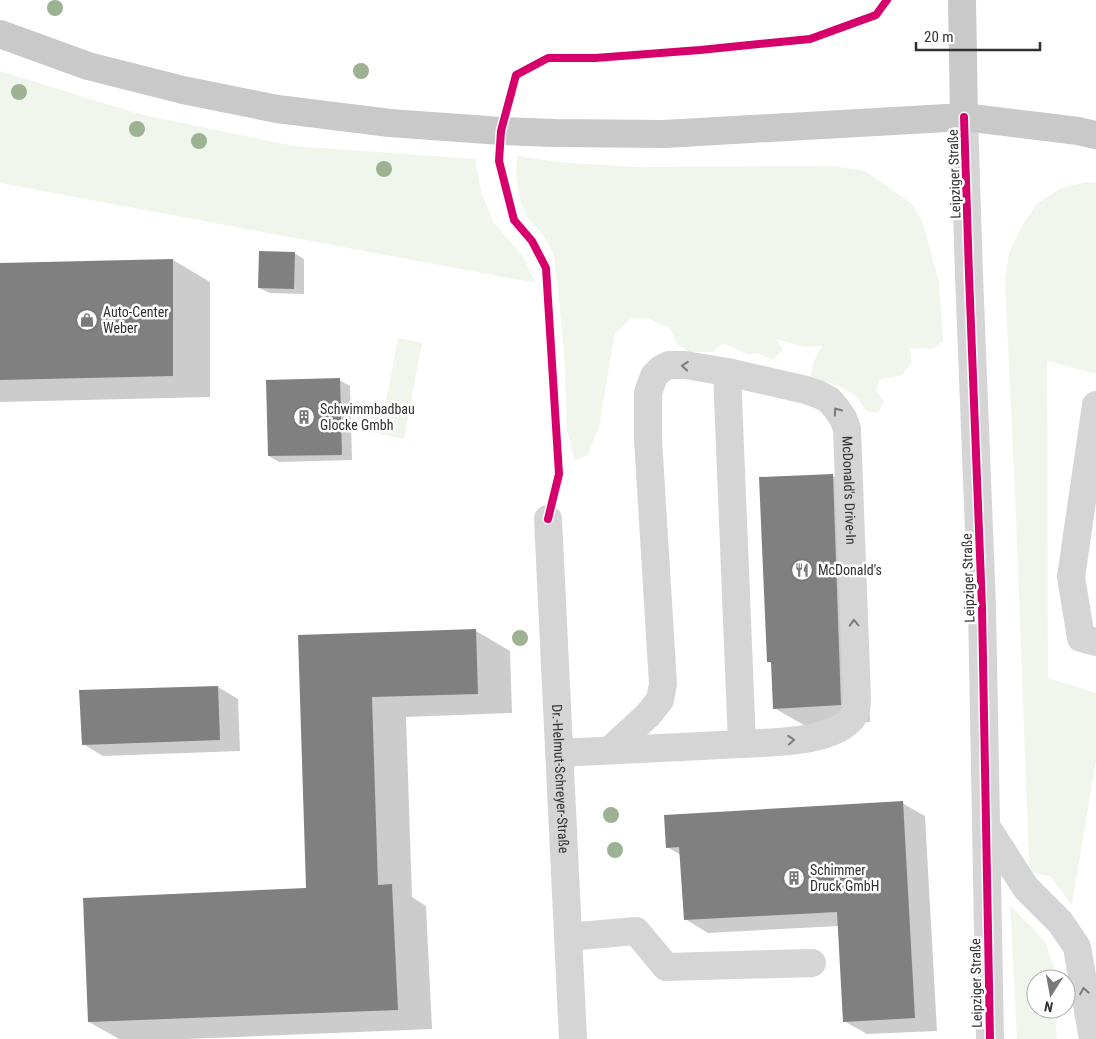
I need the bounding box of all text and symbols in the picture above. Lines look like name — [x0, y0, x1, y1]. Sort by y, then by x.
scale bar — [916, 20, 1040, 52]
text: 20 m — [924, 28, 954, 46]
street label: Leipziger Straße — [944, 129, 964, 219]
place label: Auto-Center Weber — [103, 304, 169, 336]
shop icon: Auto-Center Weber — [75, 308, 99, 332]
one-way arrow — [681, 360, 689, 371]
place label: Schwimmbadbau Glocke Gmbh — [320, 401, 415, 433]
building icon: Schwimmbadbau Glocke Gmbh — [292, 405, 316, 429]
one-way arrow — [834, 407, 843, 417]
street label: McDonald's Drive-In — [839, 435, 859, 545]
street label: Leipziger Straße — [958, 533, 978, 623]
restaurant icon: McDonald's — [790, 558, 814, 582]
place label: McDonald's — [818, 562, 882, 578]
one-way arrow — [849, 619, 860, 627]
street label: Dr.-Helmut-Schreyer-Straße — [549, 704, 572, 854]
one-way arrow — [787, 735, 795, 746]
place label: Schimmer Druck GmbH — [810, 862, 879, 894]
building icon: Schimmer Druck GmbH — [782, 866, 806, 890]
street label: Leipziger Straße — [967, 938, 985, 1028]
north arrow — [1026, 969, 1076, 1019]
one-way arrow — [1080, 987, 1090, 995]
text: N — [1043, 998, 1054, 1015]

